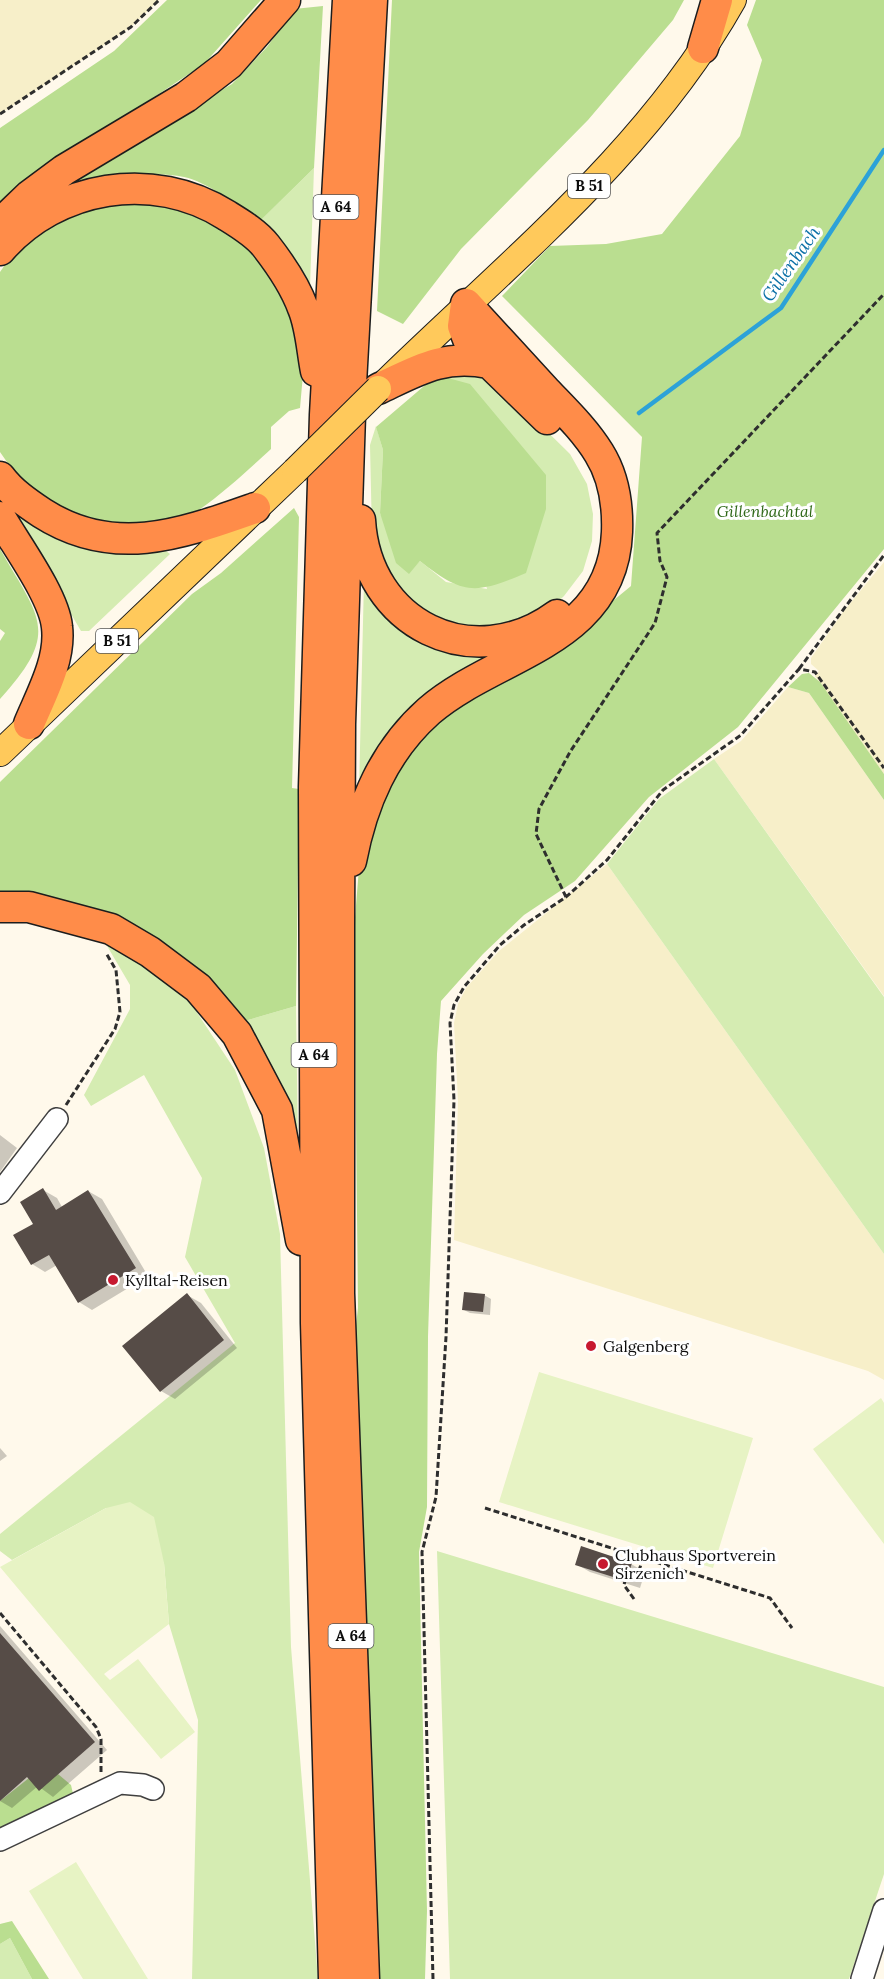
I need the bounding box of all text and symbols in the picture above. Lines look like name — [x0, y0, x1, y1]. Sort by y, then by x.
road number: B 51 — [568, 174, 610, 198]
road number: A 64 — [314, 195, 358, 219]
water label: Gillenbach — [756, 221, 825, 306]
park label: Gillenbachtal — [717, 501, 814, 521]
road number: B 51 — [96, 629, 138, 653]
road number: A 64 — [292, 1043, 336, 1067]
place label: Kylltal-Reisen — [125, 1270, 228, 1290]
marker: Kylltal-Reisen — [106, 1273, 120, 1287]
place label: Galgenberg — [603, 1336, 690, 1356]
marker: Galgenberg — [584, 1339, 598, 1353]
place label: Clubhaus Sportverein Sirzenich — [615, 1545, 776, 1583]
marker: Clubhaus Sportverein Sirzenich — [596, 1557, 610, 1571]
road number: A 64 — [328, 1624, 374, 1648]

